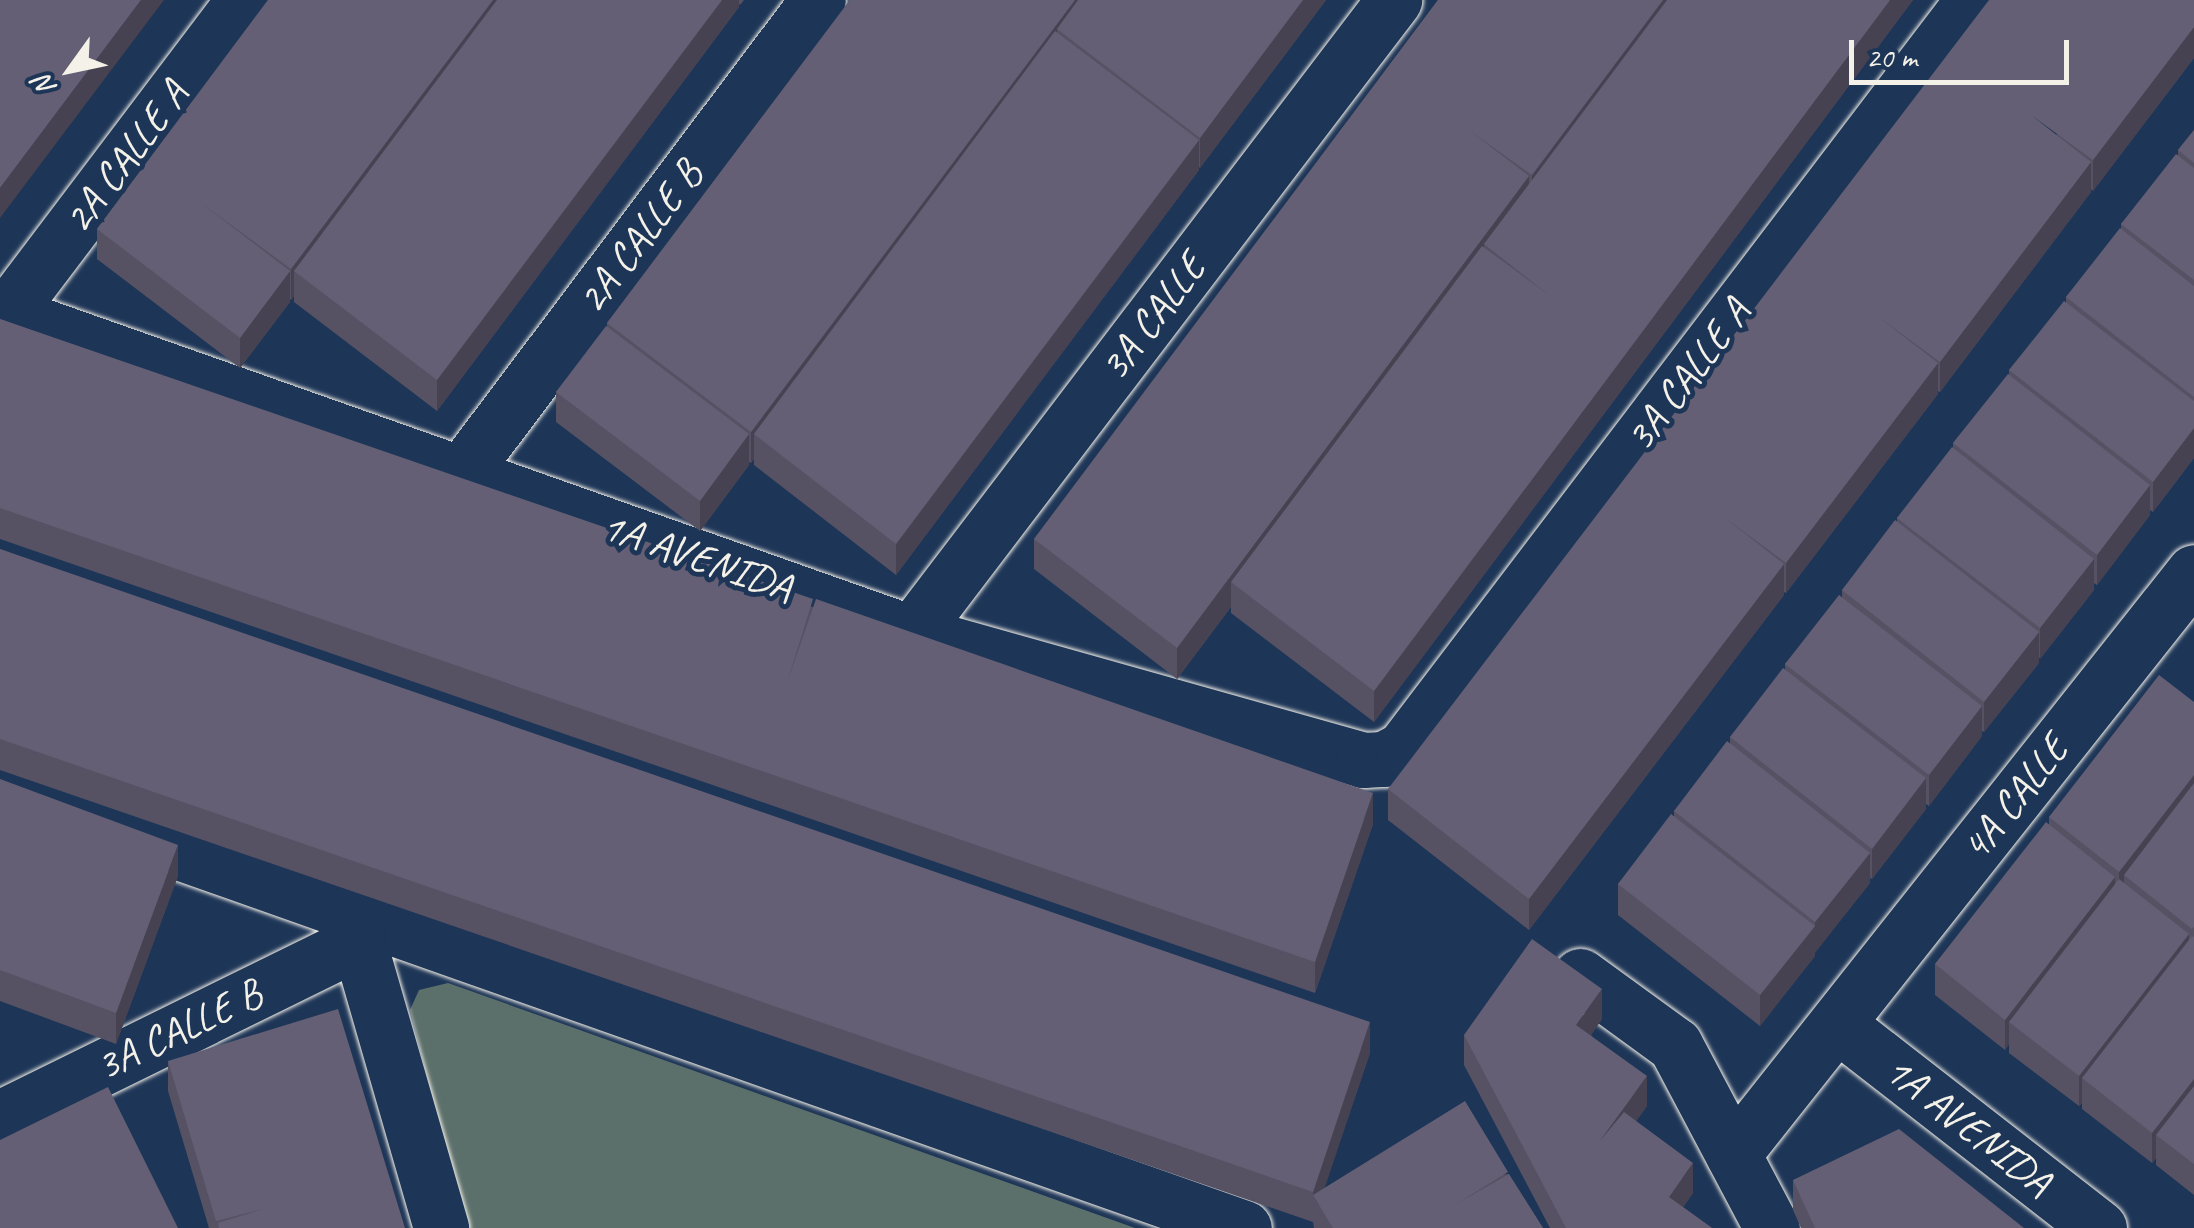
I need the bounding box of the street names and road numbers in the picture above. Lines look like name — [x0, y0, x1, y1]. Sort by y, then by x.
street label: 2A CALLE A — [53, 72, 199, 242]
street label: 2A CALLE B — [567, 152, 713, 322]
street label: 3A CALLE — [1090, 244, 1216, 390]
street label: 3A CALLE A — [1615, 290, 1761, 460]
street label: 1A AVENIDA — [596, 501, 798, 613]
street label: 4A CALLE — [1951, 726, 2079, 870]
street label: 3A CALLE B — [89, 969, 269, 1091]
street label: 1A AVENIDA — [1875, 1046, 2061, 1206]

